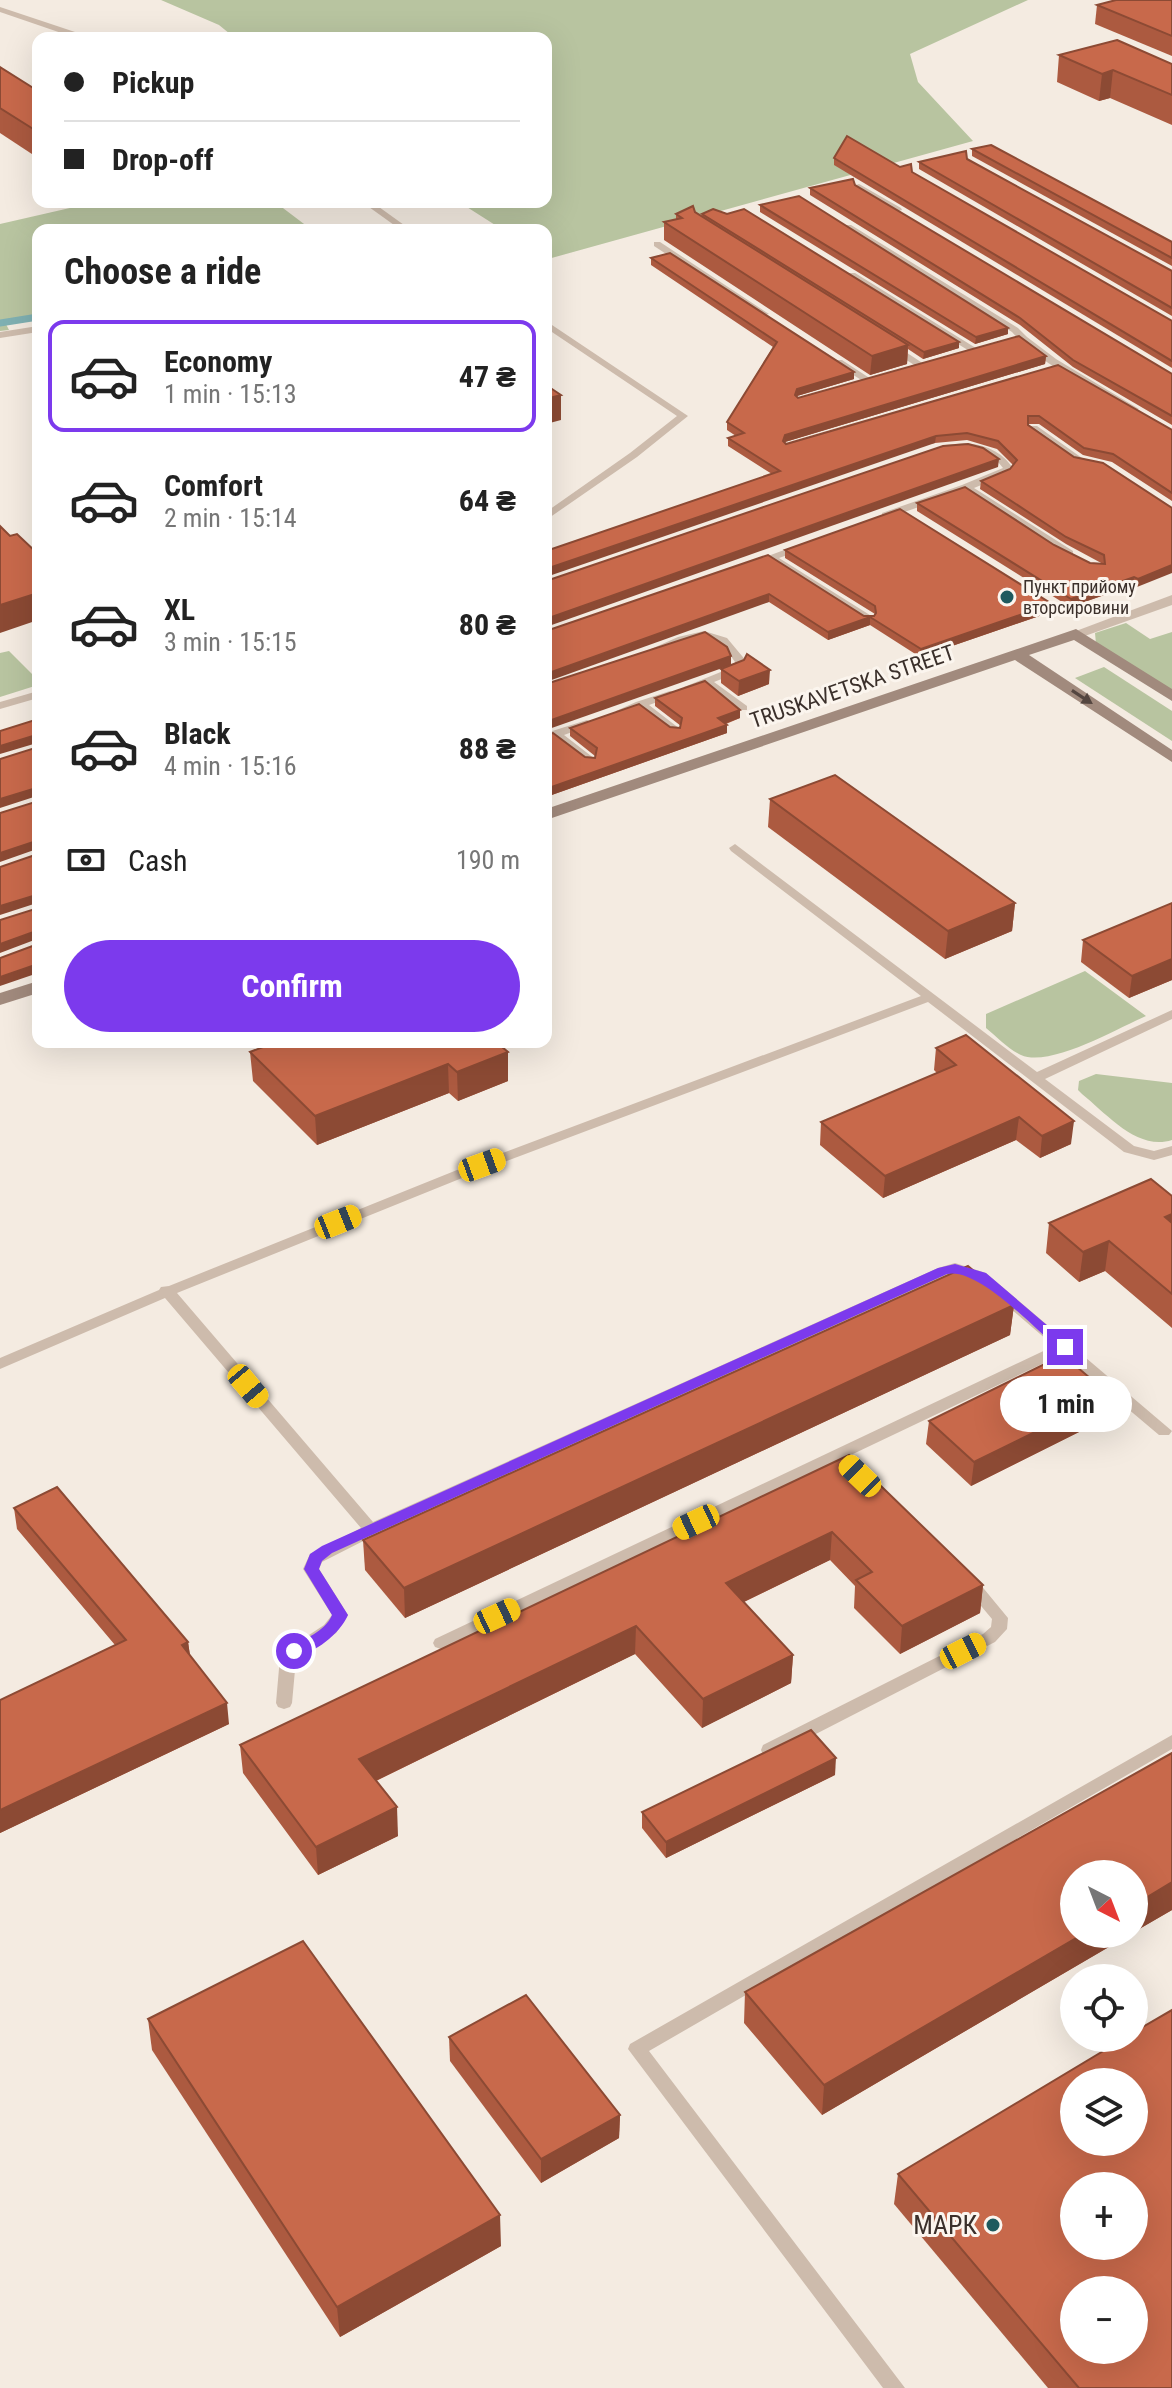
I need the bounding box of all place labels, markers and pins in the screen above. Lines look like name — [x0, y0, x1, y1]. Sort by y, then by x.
place label: Пункт прийому вторсировини — [1023, 576, 1136, 618]
marker: Пункт прийому вторсировини — [998, 588, 1016, 606]
place label: МАРК — [913, 2210, 977, 2240]
marker: МАРК — [984, 2216, 1002, 2234]

